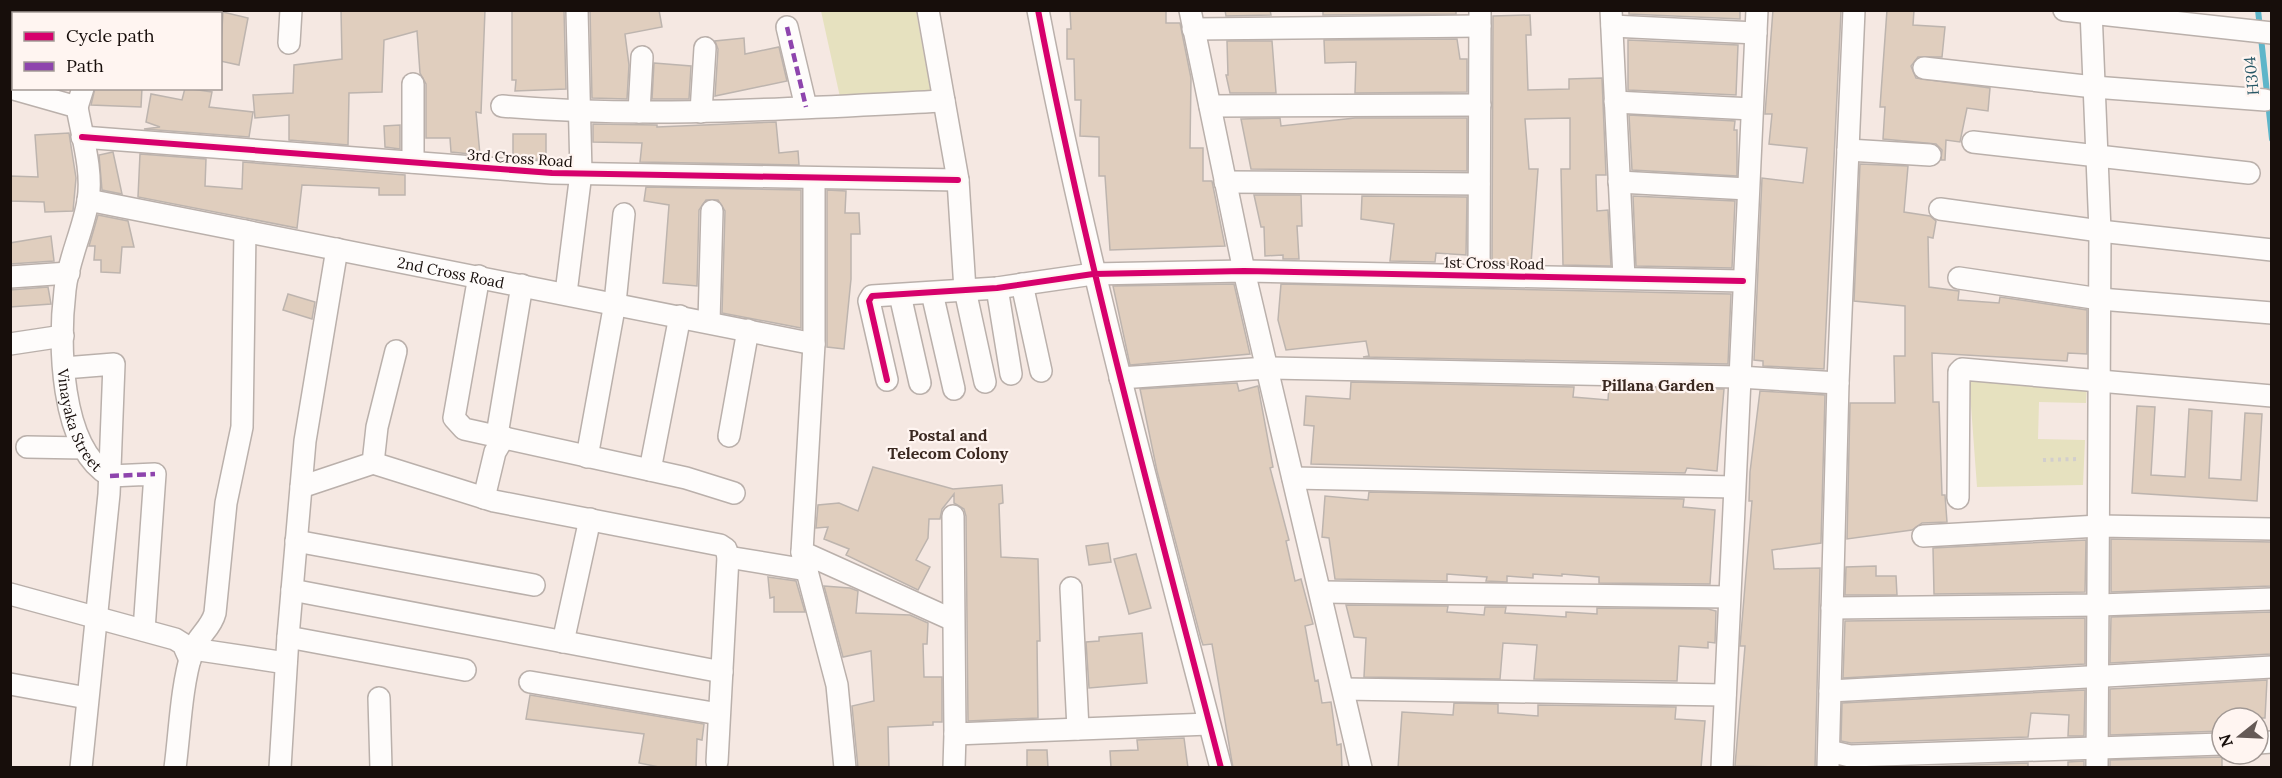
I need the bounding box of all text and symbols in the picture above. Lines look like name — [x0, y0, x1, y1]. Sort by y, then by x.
legend — [12, 12, 222, 90]
text: Cycle path — [66, 24, 155, 47]
text: Path — [66, 54, 104, 77]
water label: H304 — [2239, 56, 2263, 96]
street label: 3rd Cross Road — [466, 145, 574, 171]
street label: 2nd Cross Road — [396, 252, 506, 292]
street label: 1st Cross Road — [1444, 253, 1544, 273]
street label: Vinayaka Street — [54, 367, 107, 476]
district label: Pillana Garden — [1602, 375, 1714, 395]
district label: Postal and Telecom Colony — [888, 425, 1009, 463]
north arrow — [2210, 706, 2270, 766]
text: N — [2214, 732, 2237, 750]

